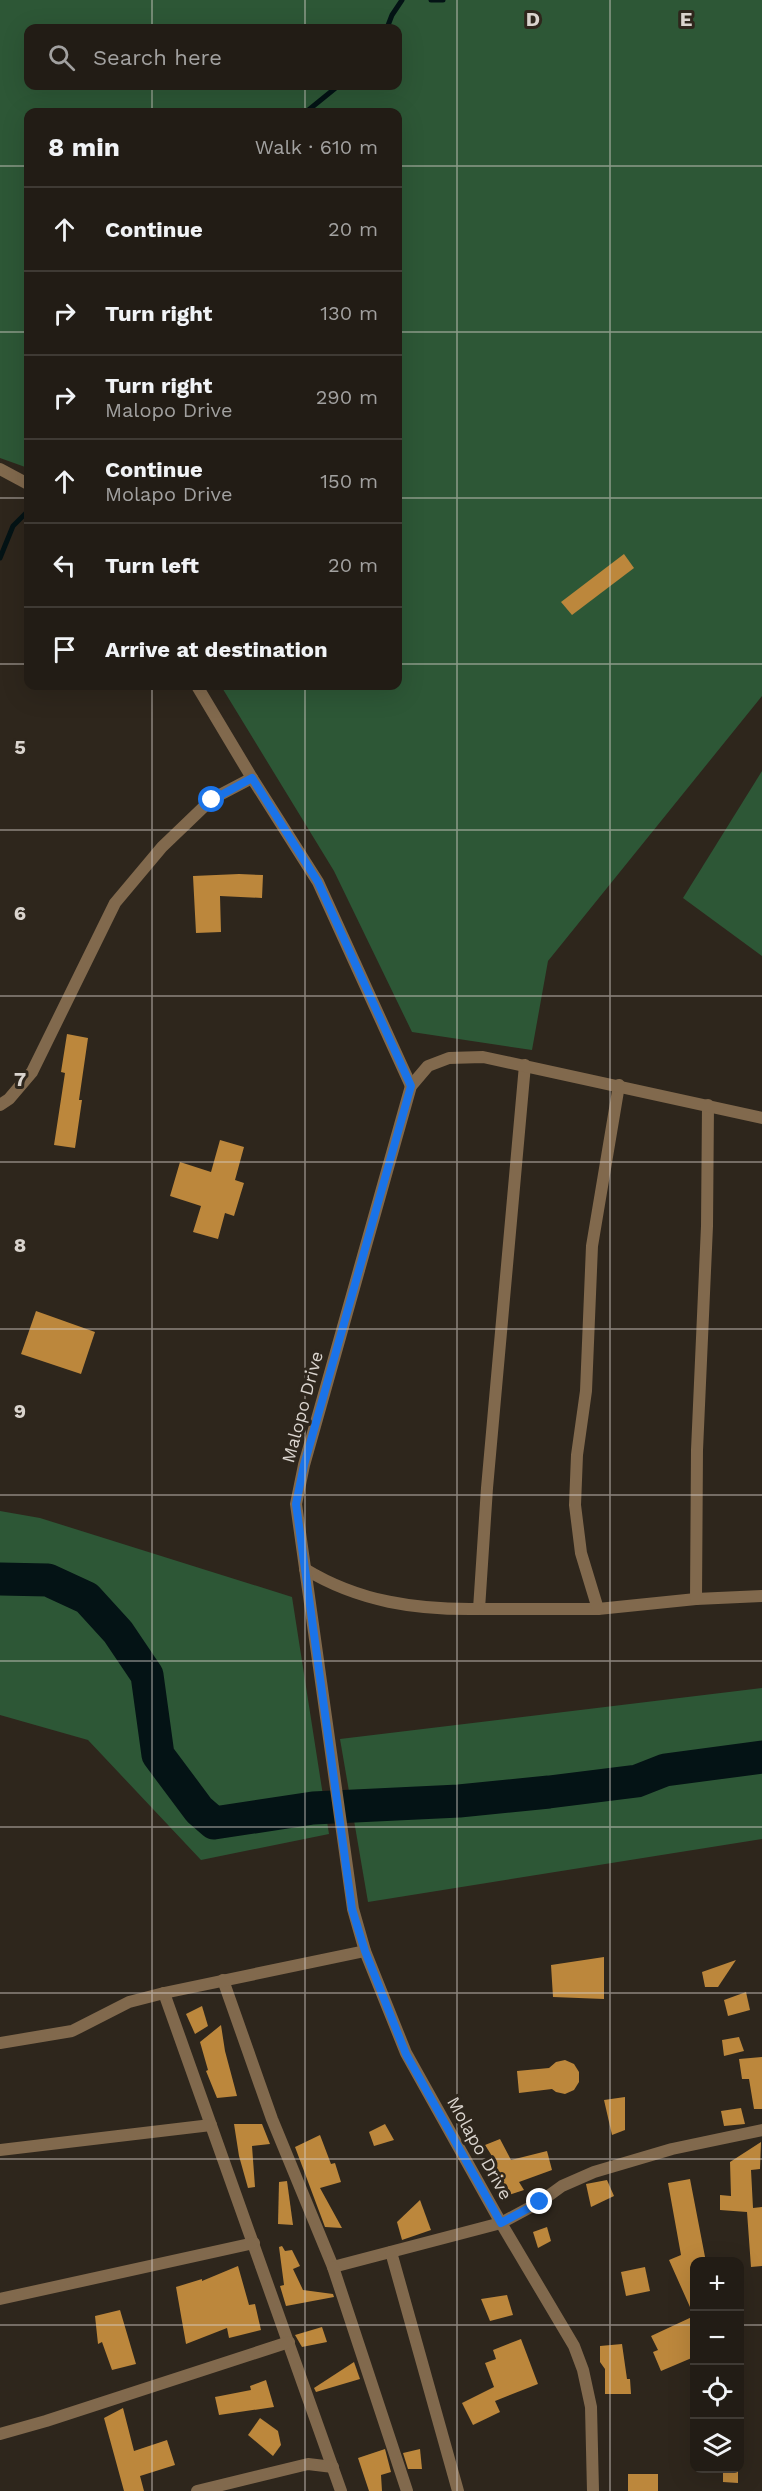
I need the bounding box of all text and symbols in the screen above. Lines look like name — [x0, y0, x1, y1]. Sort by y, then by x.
text: D — [526, 7, 540, 31]
text: E — [680, 7, 692, 31]
search box — [24, 24, 402, 90]
icon: search — [45, 41, 78, 74]
text: Search here — [93, 45, 222, 70]
text: 8 min — [48, 132, 120, 162]
text: Walk · 610 m — [255, 135, 378, 159]
icon: ahead — [48, 213, 81, 246]
text: Continue — [105, 217, 203, 242]
text: 20 m — [328, 217, 378, 241]
icon: right — [48, 297, 81, 330]
text: Turn right — [105, 301, 212, 326]
text: 130 m — [320, 301, 378, 325]
text: Turn right — [105, 373, 212, 398]
icon: right — [48, 381, 81, 414]
text: 290 m — [316, 385, 378, 409]
text: Malopo Drive — [105, 398, 233, 422]
text: Continue — [105, 457, 203, 482]
icon: ahead — [48, 465, 81, 498]
text: 150 m — [320, 469, 378, 493]
text: Molapo Drive — [105, 482, 232, 506]
icon: left — [48, 549, 81, 582]
text: Turn left — [105, 553, 199, 578]
text: 20 m — [328, 553, 378, 577]
icon: arrive — [48, 633, 81, 666]
text: Arrive at destination — [105, 637, 328, 662]
text: 5 — [14, 735, 26, 759]
route start — [198, 786, 224, 812]
text: 6 — [14, 901, 26, 925]
text: 7 — [14, 1067, 26, 1091]
text: 8 — [14, 1233, 26, 1257]
street label: Malopo Drive — [277, 1349, 327, 1465]
text: 9 — [14, 1399, 26, 1423]
street label: Molapo Drive — [443, 2093, 517, 2203]
route end — [526, 2188, 552, 2214]
map controls — [690, 2257, 744, 2473]
button: + — [690, 2257, 744, 2311]
button: − — [690, 2311, 744, 2365]
button: locate — [690, 2365, 744, 2419]
button: layers — [690, 2419, 744, 2473]

